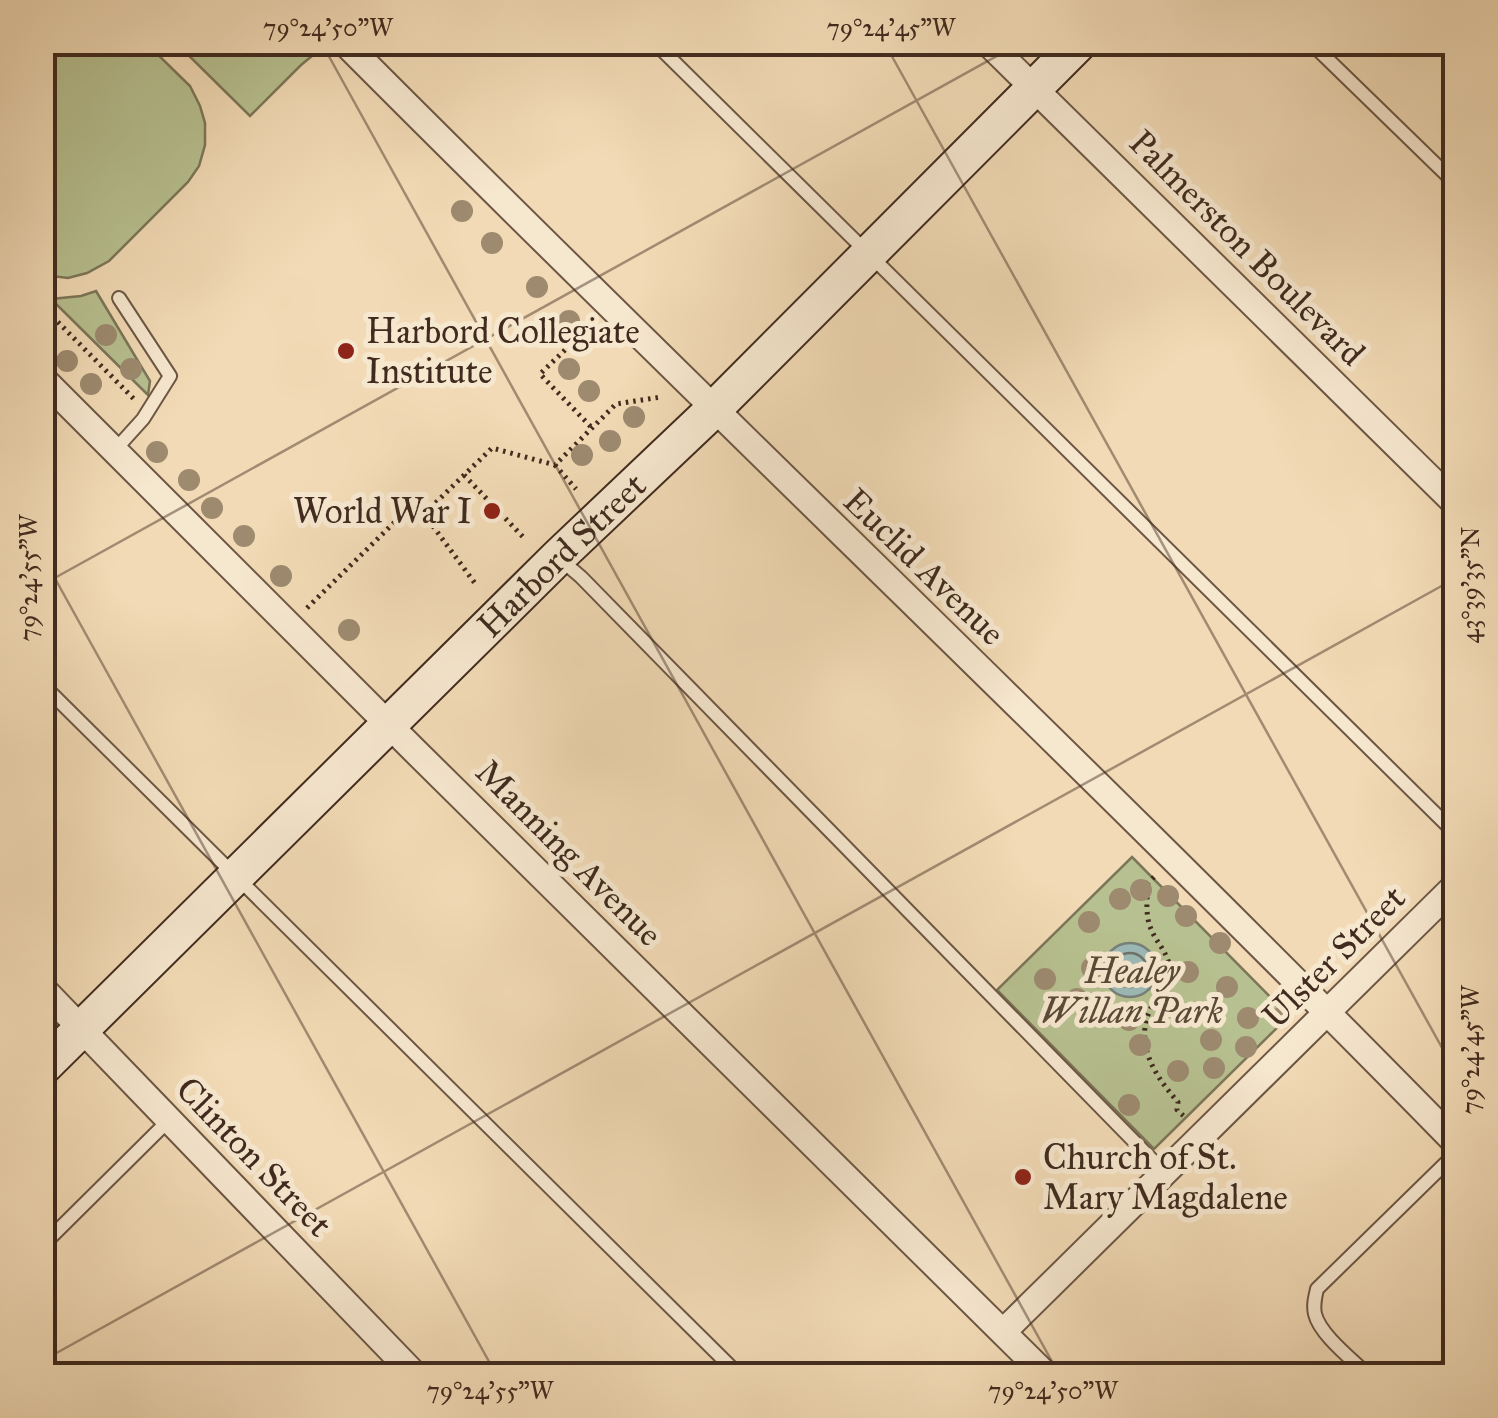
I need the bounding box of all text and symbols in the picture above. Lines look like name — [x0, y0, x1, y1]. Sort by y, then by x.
text: 79°24'50"W — [263, 12, 394, 43]
text: 79°24'45"W — [826, 12, 957, 43]
street label: Palmerston Boulevard — [1120, 121, 1374, 375]
place label: Harbord Collegiate Institute — [366, 310, 640, 393]
marker: Harbord Collegiate Institute — [335, 340, 357, 362]
street label: Harbord Street — [468, 464, 655, 646]
street label: Euclid Avenue — [834, 479, 1014, 655]
place label: World War I — [293, 490, 472, 533]
marker: World War I — [481, 500, 503, 522]
text: 79°24'55"W — [13, 513, 44, 641]
text: 43°39'35"N — [1455, 526, 1486, 644]
street label: Manning Avenue — [467, 751, 671, 955]
street label: Ulster Street — [1254, 877, 1414, 1037]
park label: Healey Willan Park — [1041, 950, 1223, 1033]
text: 79°24'45"W — [1455, 984, 1486, 1115]
street label: Clinton Street — [167, 1068, 341, 1246]
place label: Church of St. Mary Magdalene — [1043, 1136, 1288, 1219]
marker: Church of St. Mary Magdalene — [1012, 1166, 1034, 1188]
text: 79°24'55"W — [427, 1375, 555, 1406]
text: 79°24'50"W — [988, 1375, 1119, 1406]

